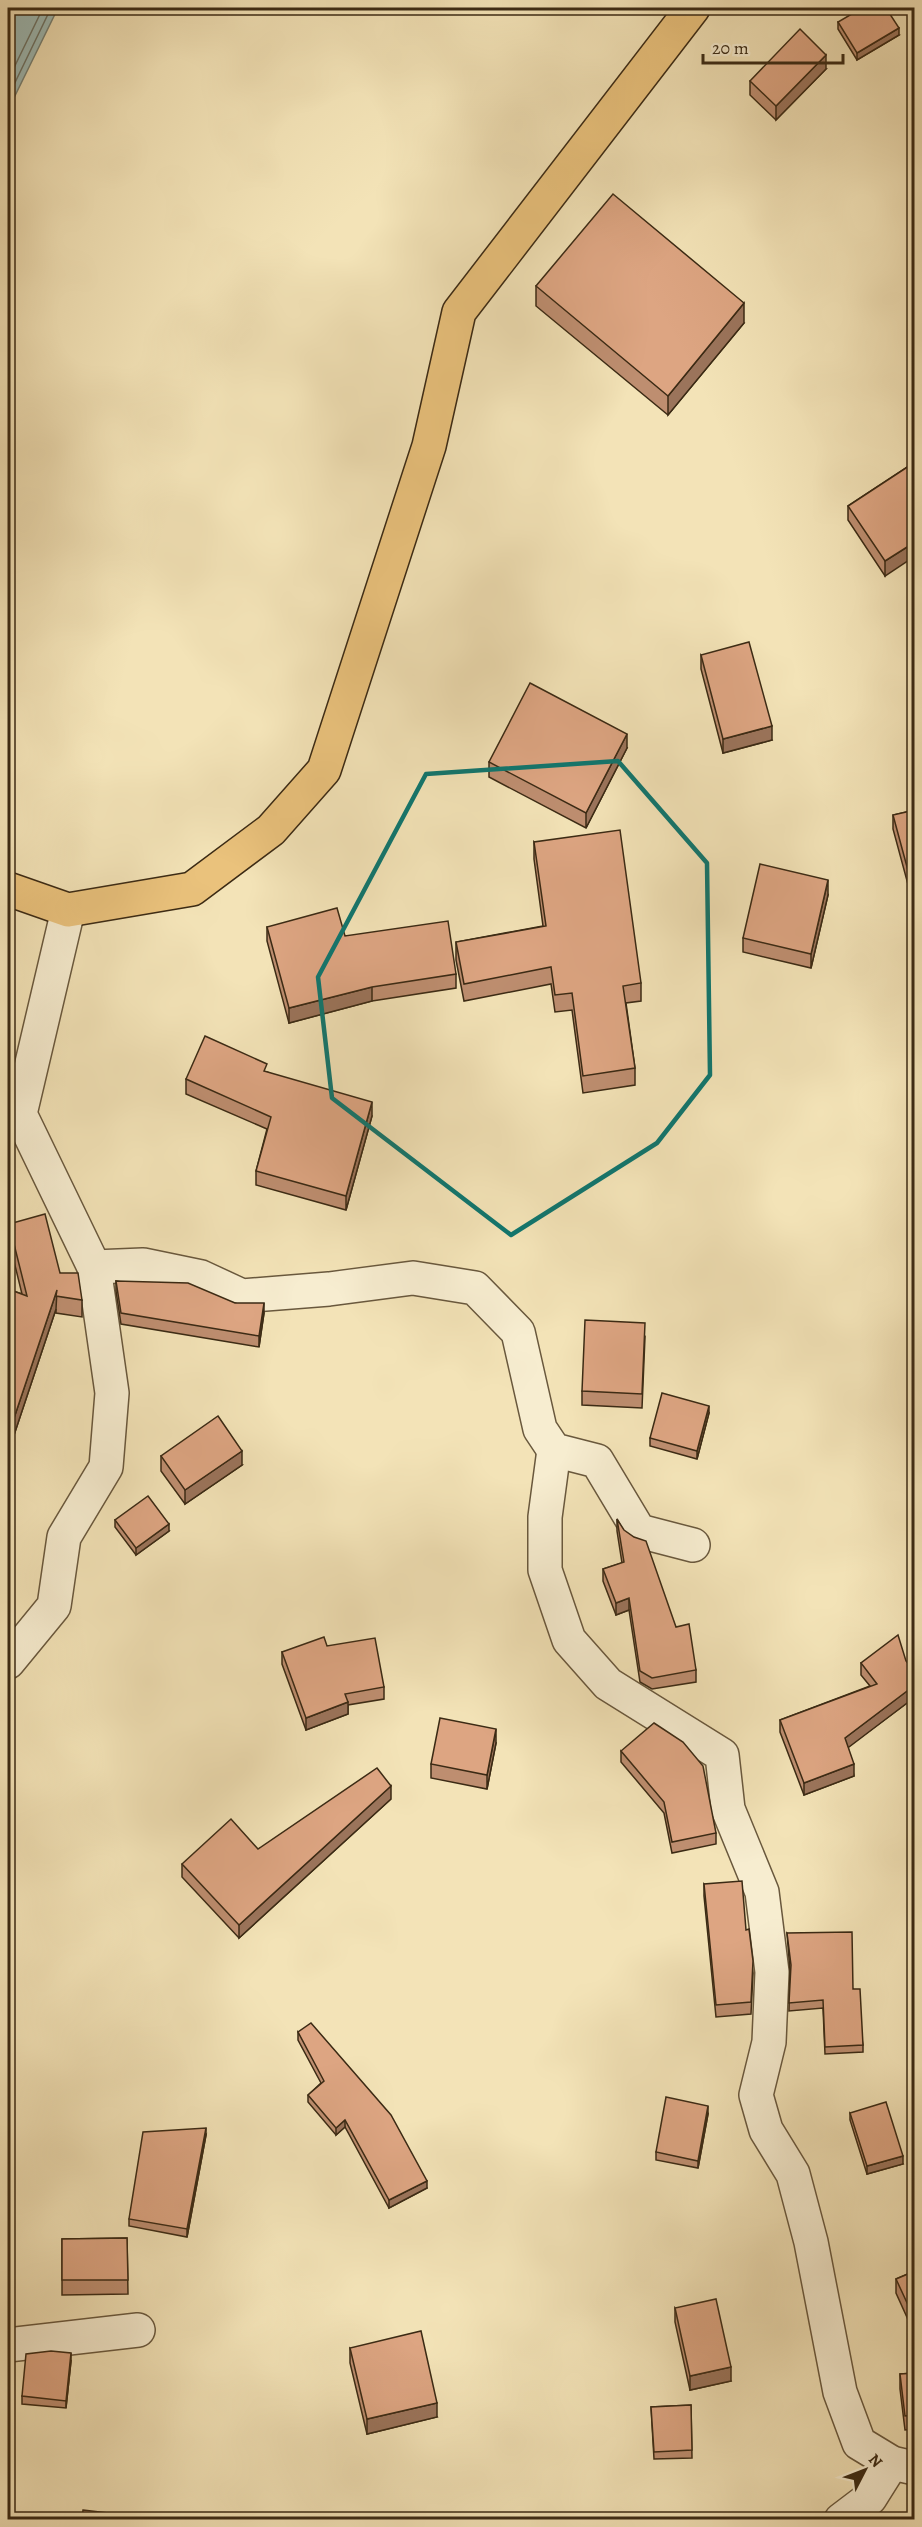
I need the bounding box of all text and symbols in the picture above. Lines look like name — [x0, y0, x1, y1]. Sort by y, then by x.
scale bar — [703, 27, 842, 65]
text: 20 m — [712, 36, 749, 60]
north arrow — [835, 2440, 895, 2500]
text: N — [863, 2449, 888, 2473]

